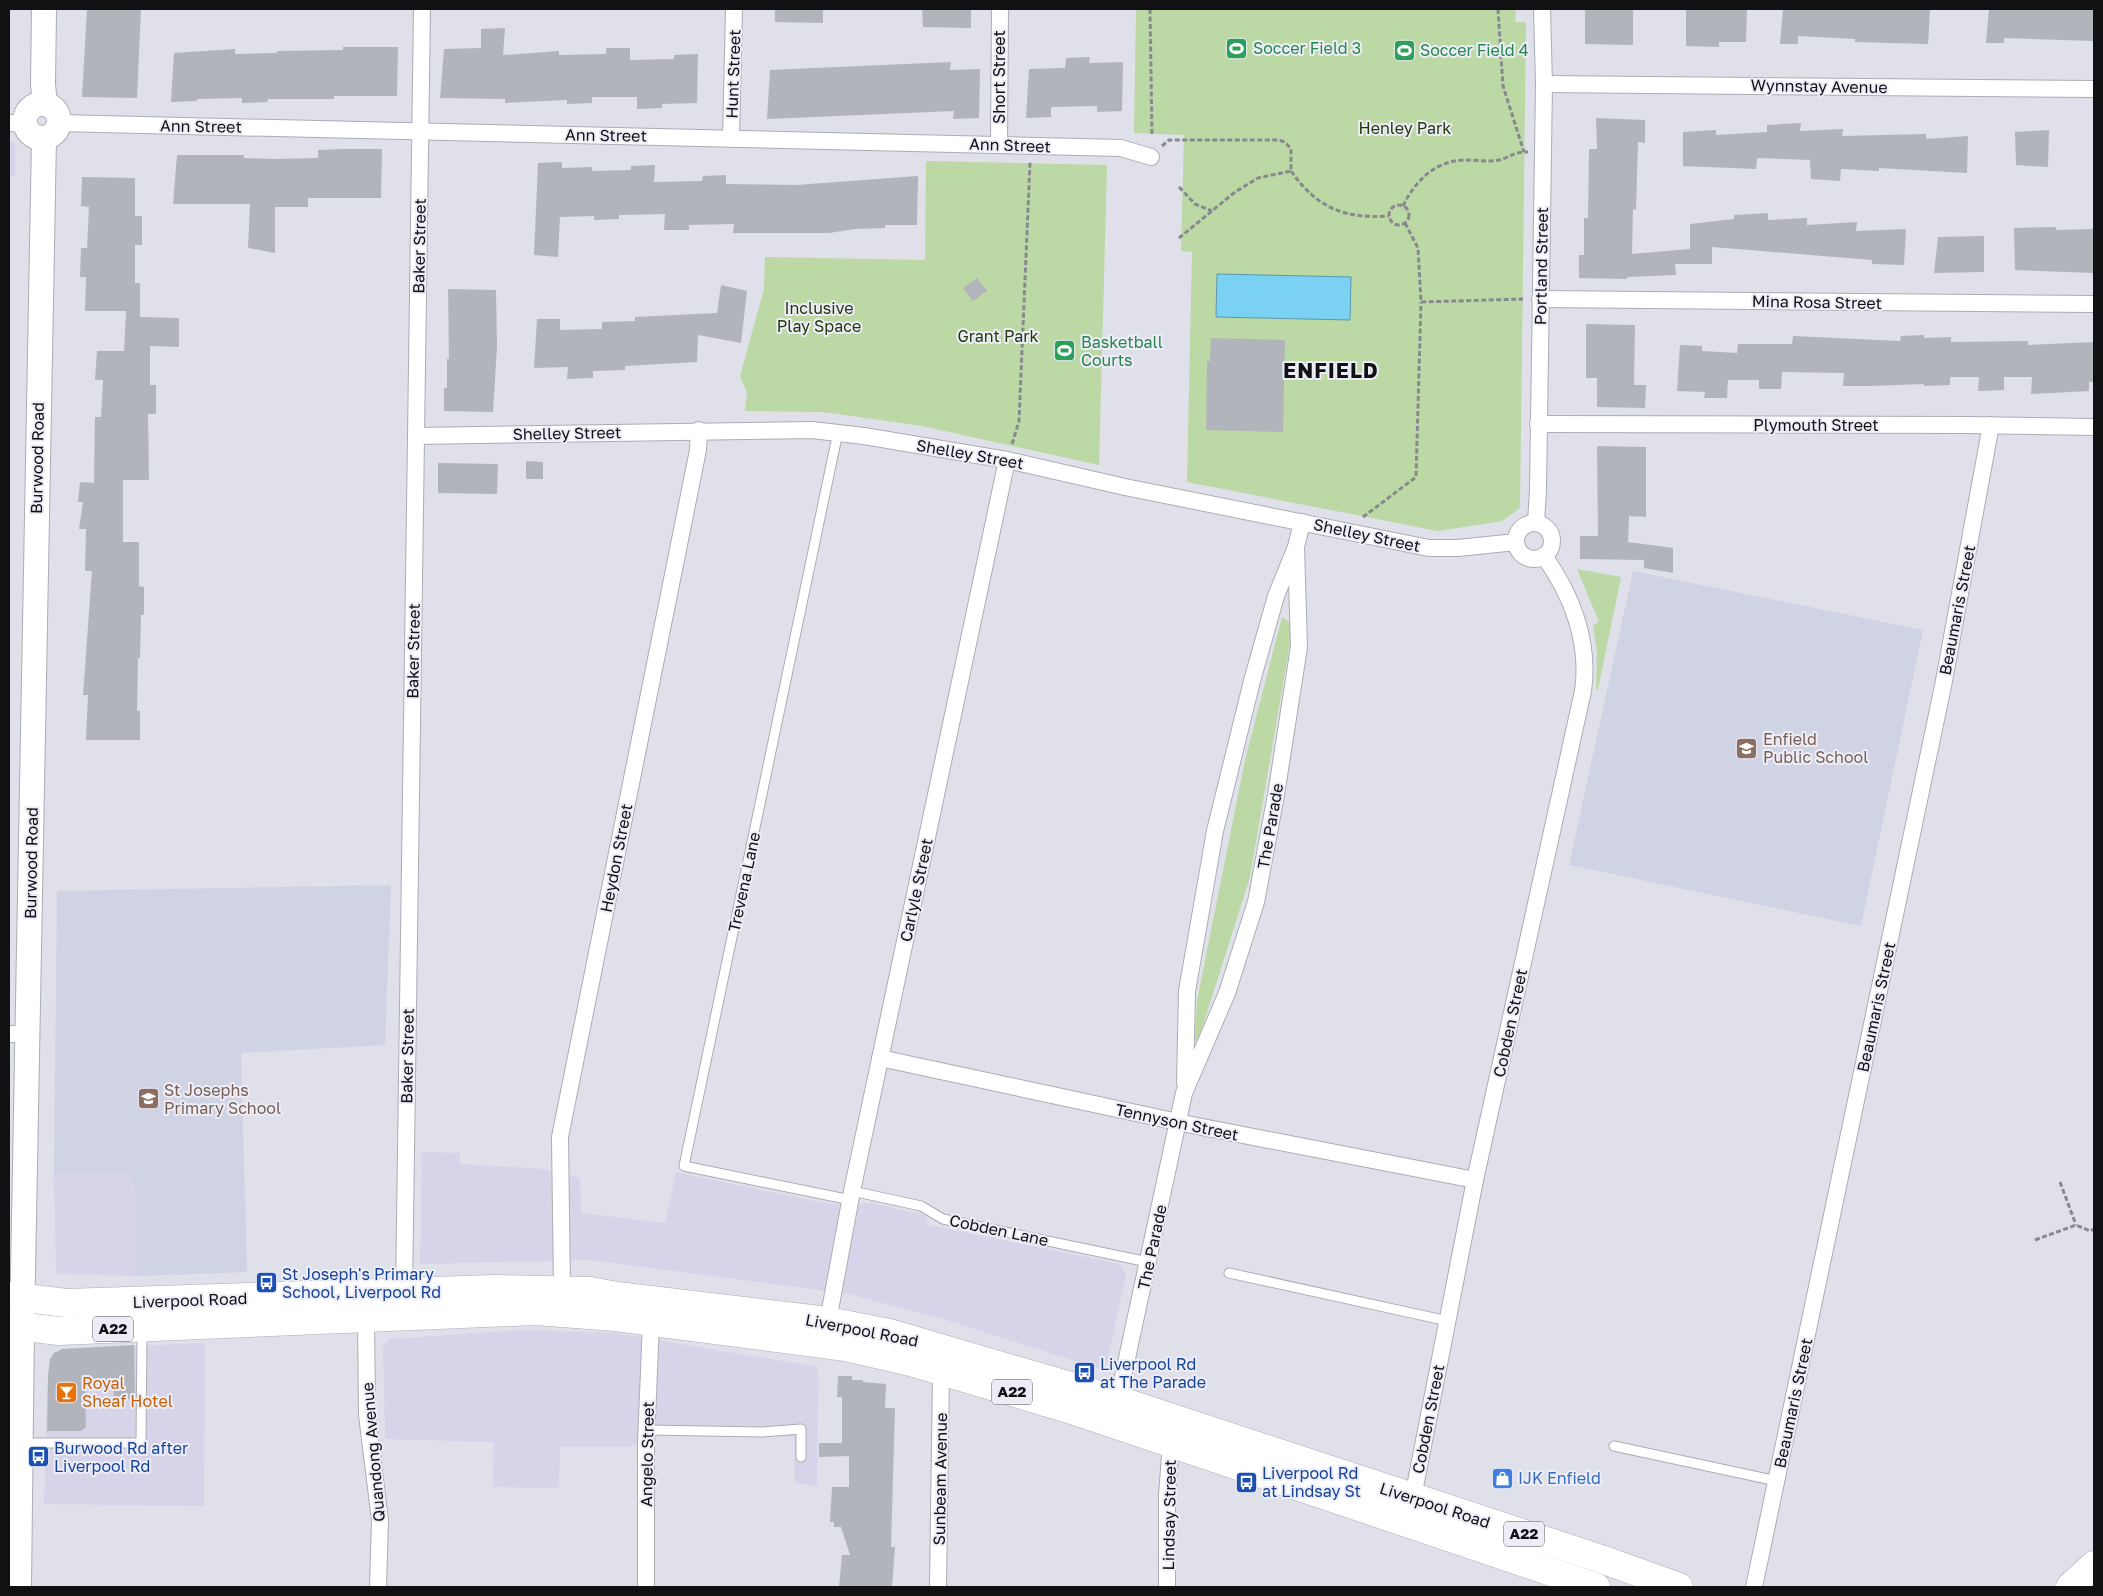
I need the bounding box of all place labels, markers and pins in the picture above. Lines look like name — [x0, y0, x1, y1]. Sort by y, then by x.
sports icon: Soccer Field 3 — [1225, 36, 1249, 60]
place label: Soccer Field 3 — [1253, 38, 1361, 58]
sports icon: Soccer Field 4 — [1392, 38, 1416, 62]
place label: Soccer Field 4 — [1420, 40, 1528, 60]
place label: Basketball Courts — [1081, 332, 1163, 370]
sports icon: Basketball Courts — [1053, 339, 1077, 363]
place label: Enfield Public School — [1763, 729, 1868, 767]
school or university icon: Enfield Public School — [1735, 736, 1759, 760]
place label: St Josephs Primary School — [164, 1080, 281, 1118]
school or university icon: St Josephs Primary School — [136, 1087, 160, 1111]
place label: St Joseph's Primary School, Liverpool Rd — [282, 1264, 441, 1302]
bus stop icon: St Joseph's Primary School, Liverpool Rd — [254, 1271, 278, 1295]
place label: Liverpool Rd at The Parade — [1100, 1354, 1206, 1392]
bus stop icon: Liverpool Rd at The Parade — [1072, 1361, 1096, 1385]
place label: Royal Sheaf Hotel — [82, 1373, 173, 1411]
bar icon: Royal Sheaf Hotel — [54, 1380, 78, 1404]
place label: Burwood Rd after Liverpool Rd — [54, 1438, 188, 1476]
bus stop icon: Burwood Rd after Liverpool Rd — [26, 1445, 50, 1469]
place label: Liverpool Rd at Lindsay St — [1262, 1463, 1361, 1501]
shop icon: IJK Enfield — [1490, 1466, 1514, 1490]
place label: IJK Enfield — [1518, 1468, 1601, 1488]
bus stop icon: Liverpool Rd at Lindsay St — [1234, 1470, 1258, 1494]

